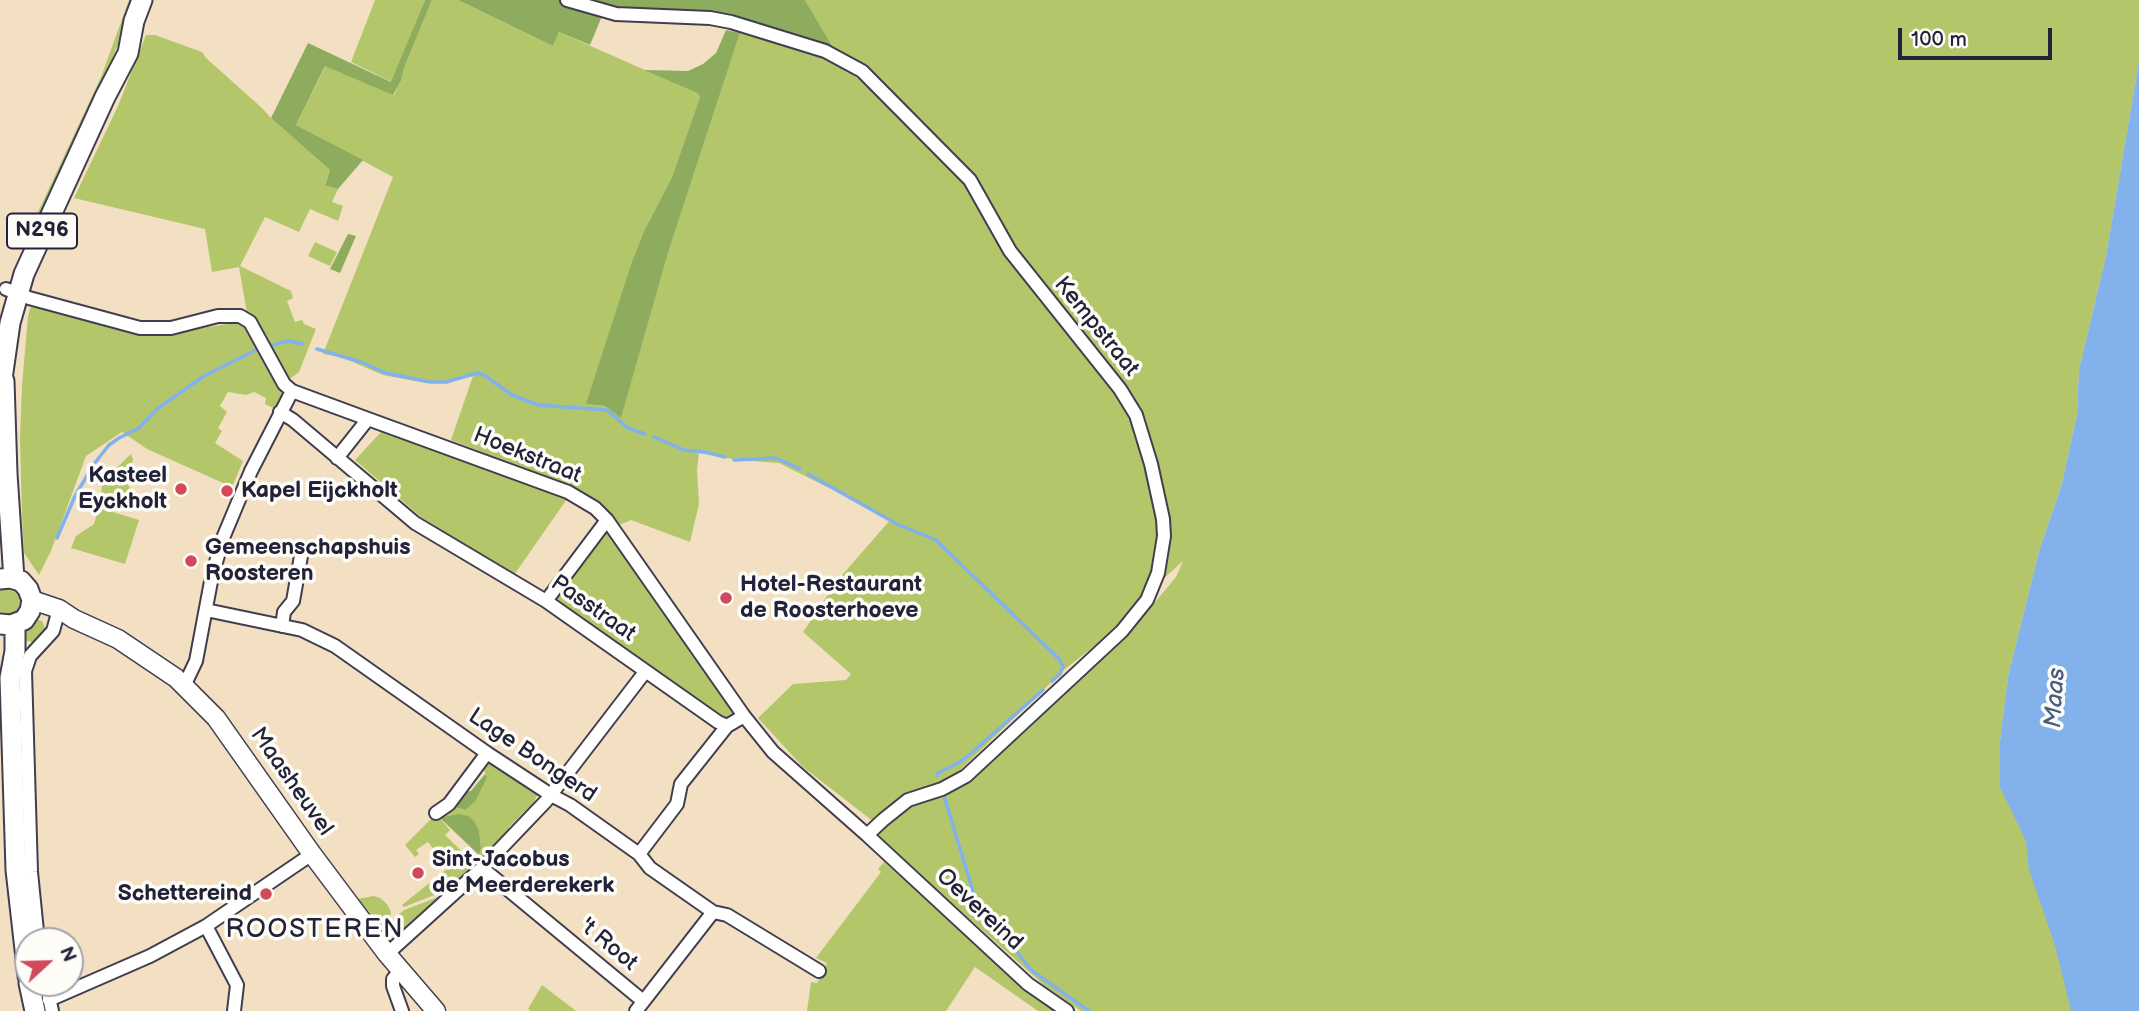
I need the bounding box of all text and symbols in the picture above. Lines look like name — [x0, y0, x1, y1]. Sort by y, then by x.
scale bar — [1901, 14, 2055, 58]
text: 100 m — [1911, 27, 1967, 52]
road number: N296 — [7, 214, 77, 248]
street label: Kempstraat — [1048, 272, 1144, 382]
street label: Hoekstraat — [469, 422, 585, 490]
place label: Kasteel Eyckholt — [78, 462, 167, 516]
place label: Kapel Eijckholt — [241, 477, 398, 505]
marker: Kasteel Eyckholt — [173, 481, 189, 497]
marker: Kapel Eijckholt — [219, 483, 235, 499]
place label: Gemeenschapshuis Roosteren — [205, 534, 411, 588]
marker: Gemeenschapshuis Roosteren — [183, 553, 199, 569]
street label: Passtraat — [545, 570, 641, 648]
place label: Hotel-Restaurant de Roosterhoeve — [740, 571, 922, 625]
marker: Hotel-Restaurant de Roosterhoeve — [718, 590, 734, 606]
water label: Maas — [2040, 667, 2072, 729]
street label: Lage Bongerd — [463, 703, 601, 809]
street label: Maasheuvel — [244, 722, 338, 842]
place label: Sint-Jacobus de Meerderekerk — [432, 846, 614, 900]
street label: Oevereind — [930, 863, 1028, 957]
marker: Sint-Jacobus de Meerderekerk — [410, 865, 426, 881]
place label: Schettereind — [118, 880, 252, 908]
marker: Schettereind — [258, 886, 274, 902]
street label: 't Root — [573, 913, 643, 977]
district label: ROOSTEREN — [227, 914, 403, 946]
north arrow — [14, 927, 84, 997]
text: N — [54, 944, 80, 966]

